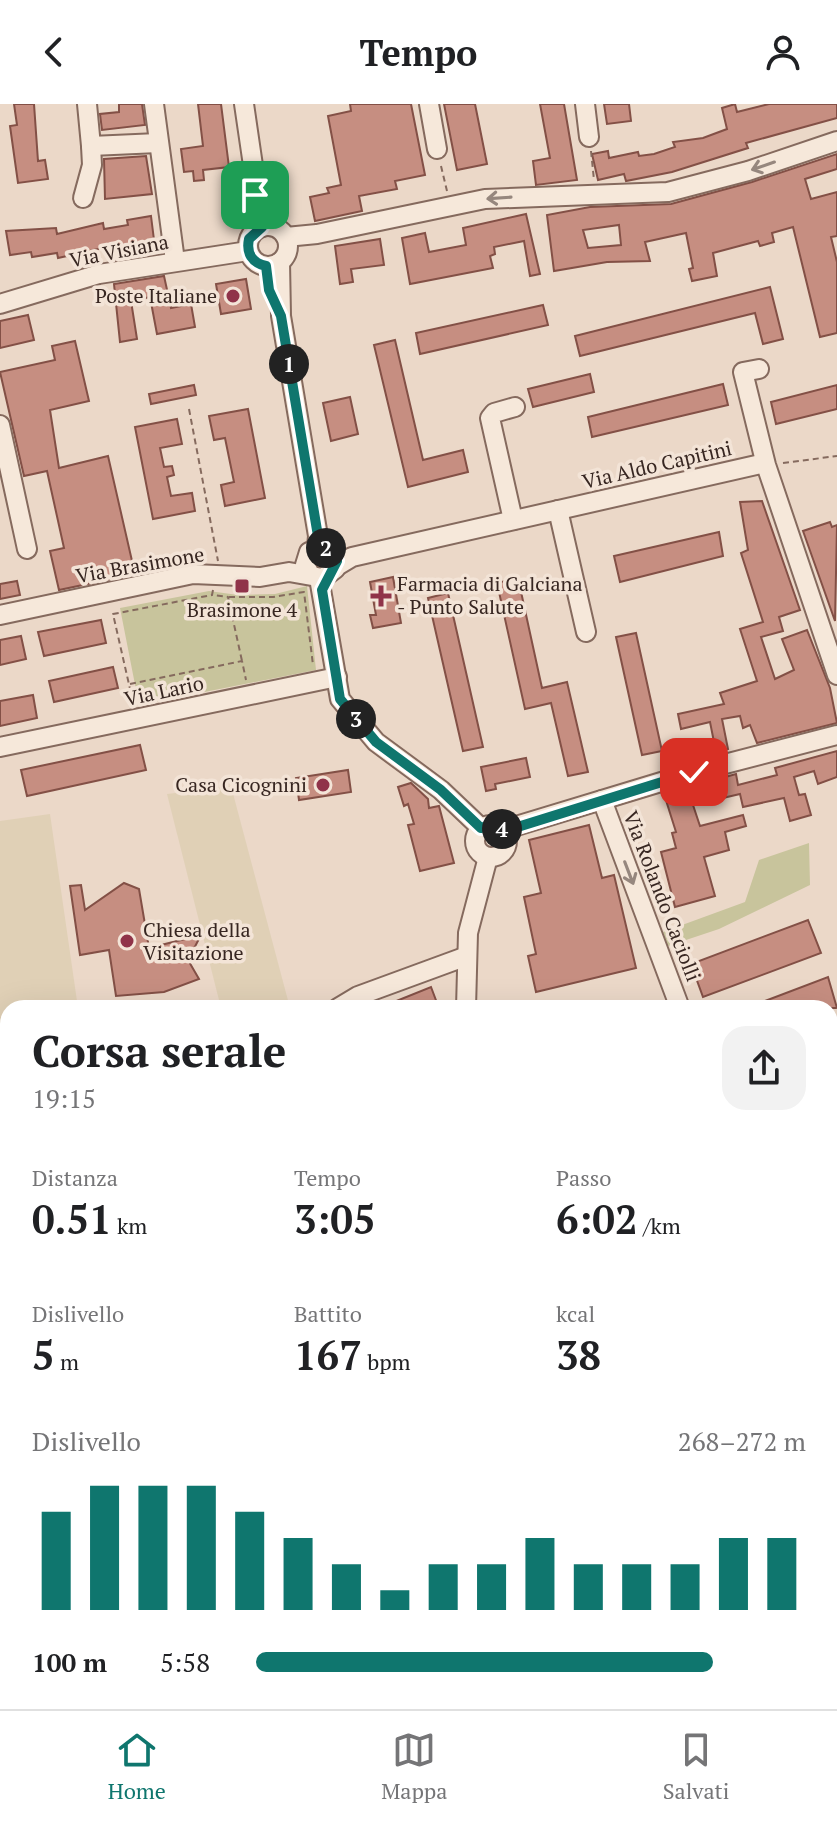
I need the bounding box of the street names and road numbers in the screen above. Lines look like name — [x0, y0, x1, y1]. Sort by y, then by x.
street label: Via Visiana — [67, 228, 171, 273]
street label: Via Aldo Capitini — [579, 434, 734, 495]
street label: Via Brasimone — [74, 540, 206, 589]
street label: Via Lario — [122, 669, 206, 712]
street label: Via Rolando Caciolli — [618, 807, 707, 985]

